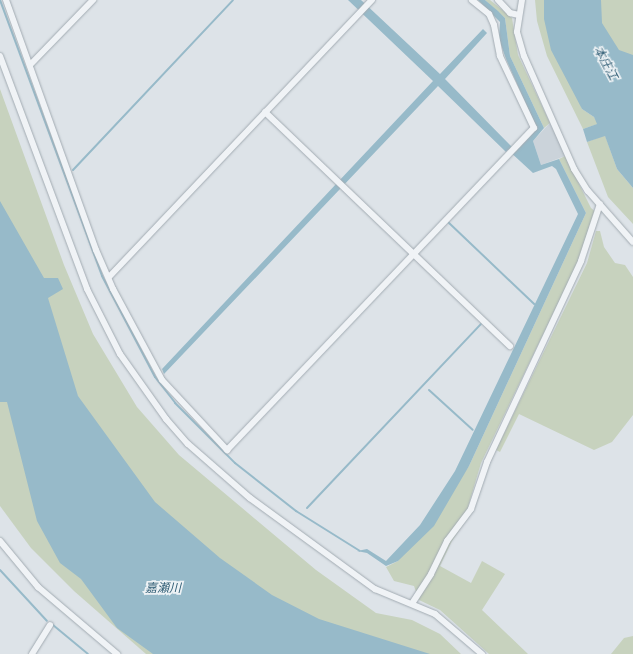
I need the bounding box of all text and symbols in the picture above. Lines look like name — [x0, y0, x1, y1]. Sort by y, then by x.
water label: 本庄江 — [591, 44, 621, 82]
water label: 嘉瀬川 — [145, 581, 181, 595]

